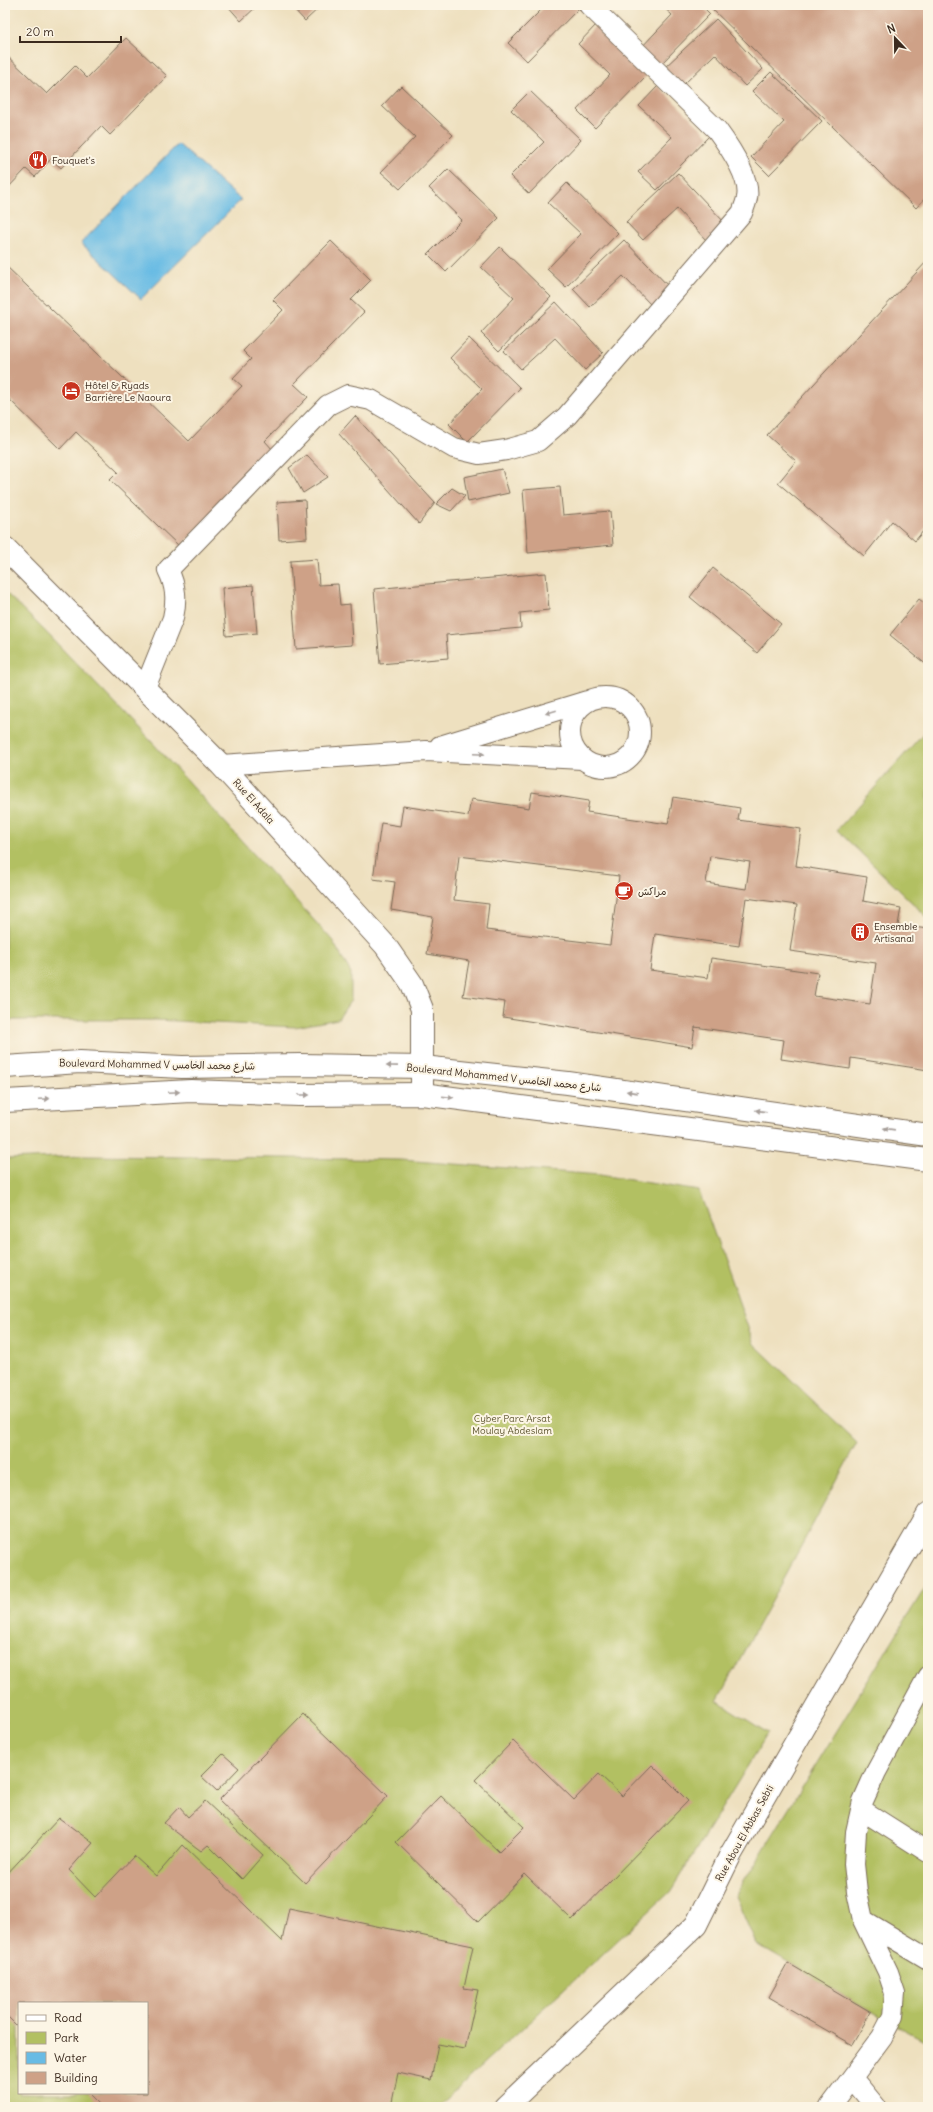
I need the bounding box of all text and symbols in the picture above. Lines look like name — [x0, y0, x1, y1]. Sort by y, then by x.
scale bar — [20, 18, 121, 44]
north arrow — [875, 18, 915, 58]
text: N — [885, 21, 897, 37]
text: 20 m — [26, 24, 54, 39]
restaurant icon: Fouquet's — [27, 149, 49, 171]
place label: Fouquet's — [52, 154, 96, 167]
place label: Hôtel & Ryads Barrière Le Naoura — [85, 379, 171, 404]
hotel icon: Hôtel & Ryads Barrière Le Naoura — [60, 380, 82, 402]
one-way arrow — [545, 709, 557, 715]
one-way arrow — [473, 750, 485, 757]
street label: Rue El Adala — [230, 776, 277, 827]
cafe icon: مراكش — [613, 880, 635, 902]
place label: مراكش — [638, 885, 666, 898]
place label: Ensemble Artisanal — [874, 920, 917, 945]
building icon: Ensemble Artisanal — [849, 921, 871, 943]
street label: Boulevard Mohammed V شارع محمد الخامس — [59, 1056, 255, 1074]
street label: Boulevard Mohammed V شارع محمد الخامس — [406, 1061, 602, 1095]
one-way arrow — [386, 1063, 398, 1070]
one-way arrow — [168, 1089, 181, 1095]
one-way arrow — [626, 1089, 638, 1095]
one-way arrow — [298, 1092, 311, 1098]
one-way arrow — [441, 1094, 454, 1100]
one-way arrow — [38, 1095, 50, 1102]
one-way arrow — [755, 1108, 767, 1114]
one-way arrow — [883, 1126, 895, 1132]
park label: Cyber Parc Arsat Moulay Abdeslam — [472, 1412, 552, 1437]
street label: Rue Abou El Abbas Sebti — [713, 1783, 776, 1884]
legend — [18, 2002, 148, 2094]
text: Road — [54, 2010, 82, 2025]
text: Park — [54, 2030, 79, 2045]
text: Water — [54, 2050, 87, 2065]
text: Building — [54, 2070, 98, 2085]

